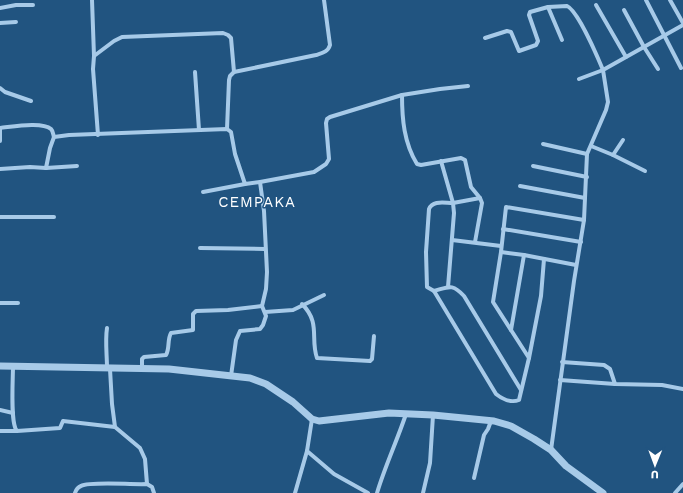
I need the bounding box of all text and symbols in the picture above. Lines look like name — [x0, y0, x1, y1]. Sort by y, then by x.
district label: CEMPAKA — [218, 193, 296, 211]
north arrow — [635, 445, 675, 485]
text: U — [651, 468, 659, 481]

